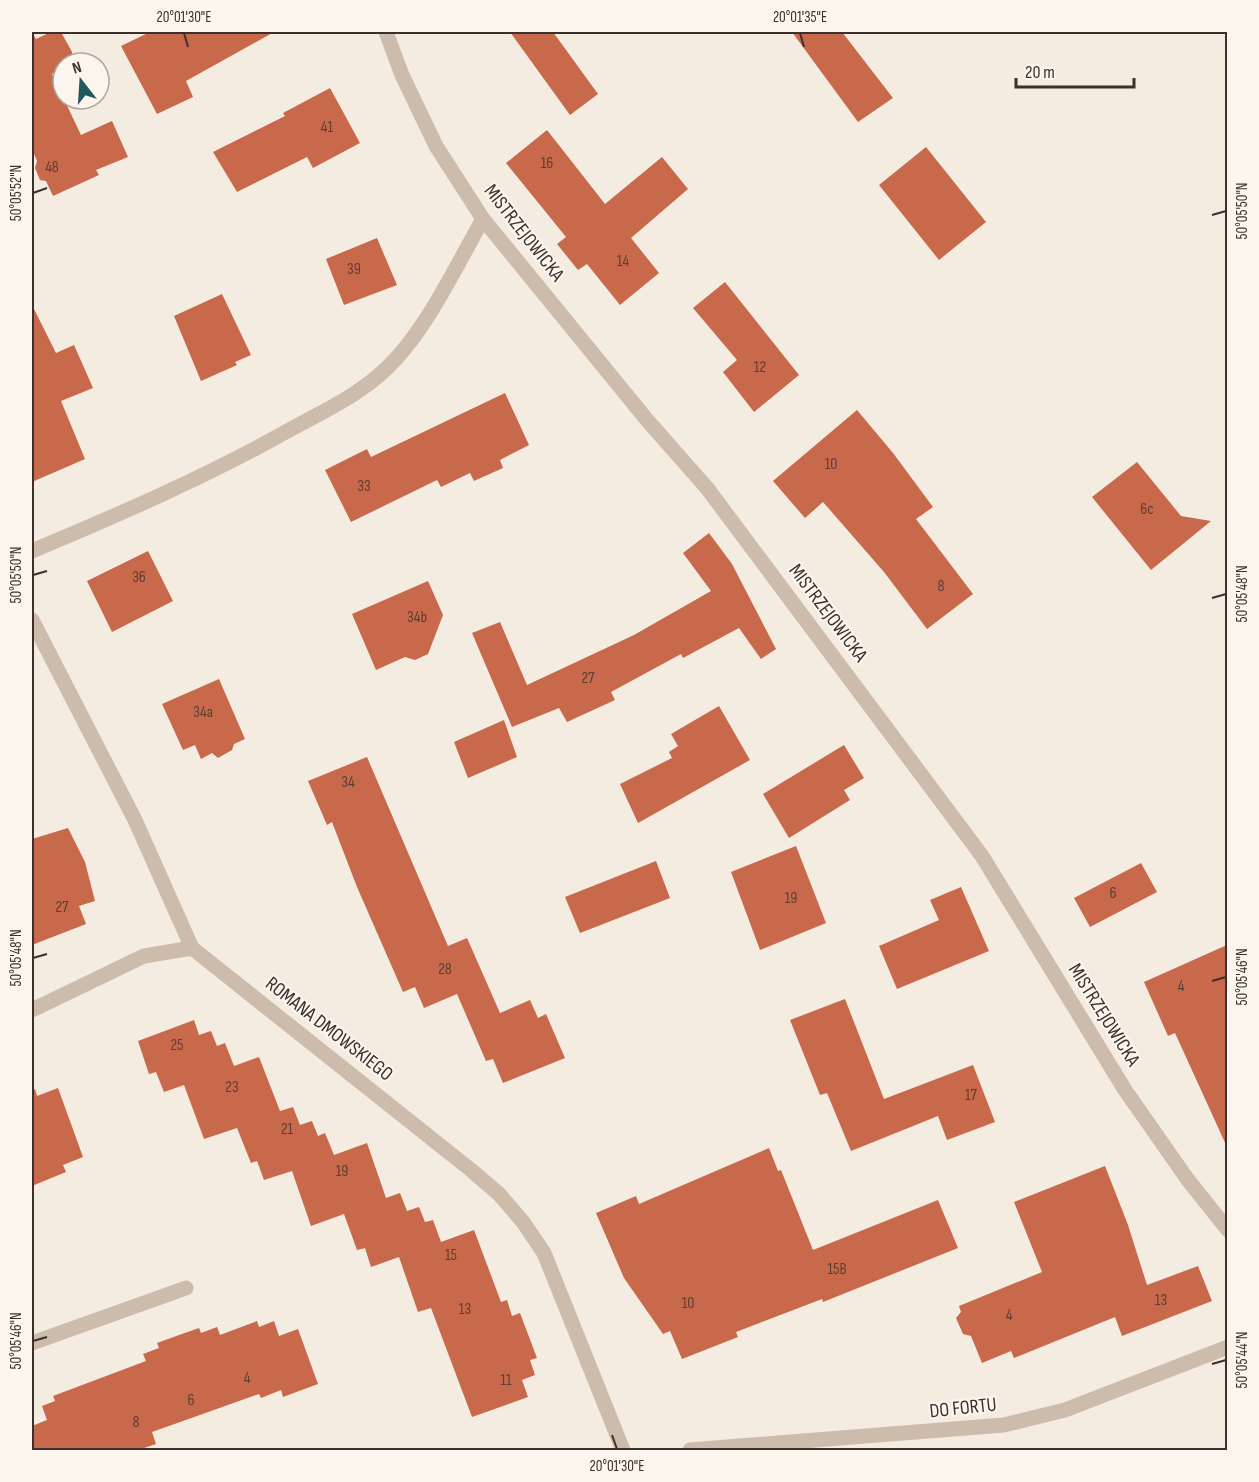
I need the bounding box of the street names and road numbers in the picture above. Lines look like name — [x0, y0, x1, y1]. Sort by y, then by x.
street label: MISTRZEJOWICKA — [479, 180, 570, 287]
street label: MISTRZEJOWICKA — [783, 559, 873, 667]
street label: MISTRZEJOWICKA — [1063, 959, 1145, 1071]
street label: ROMANA DMOWSKIEGO — [260, 972, 398, 1086]
street label: DO FORTU — [928, 1393, 998, 1423]

